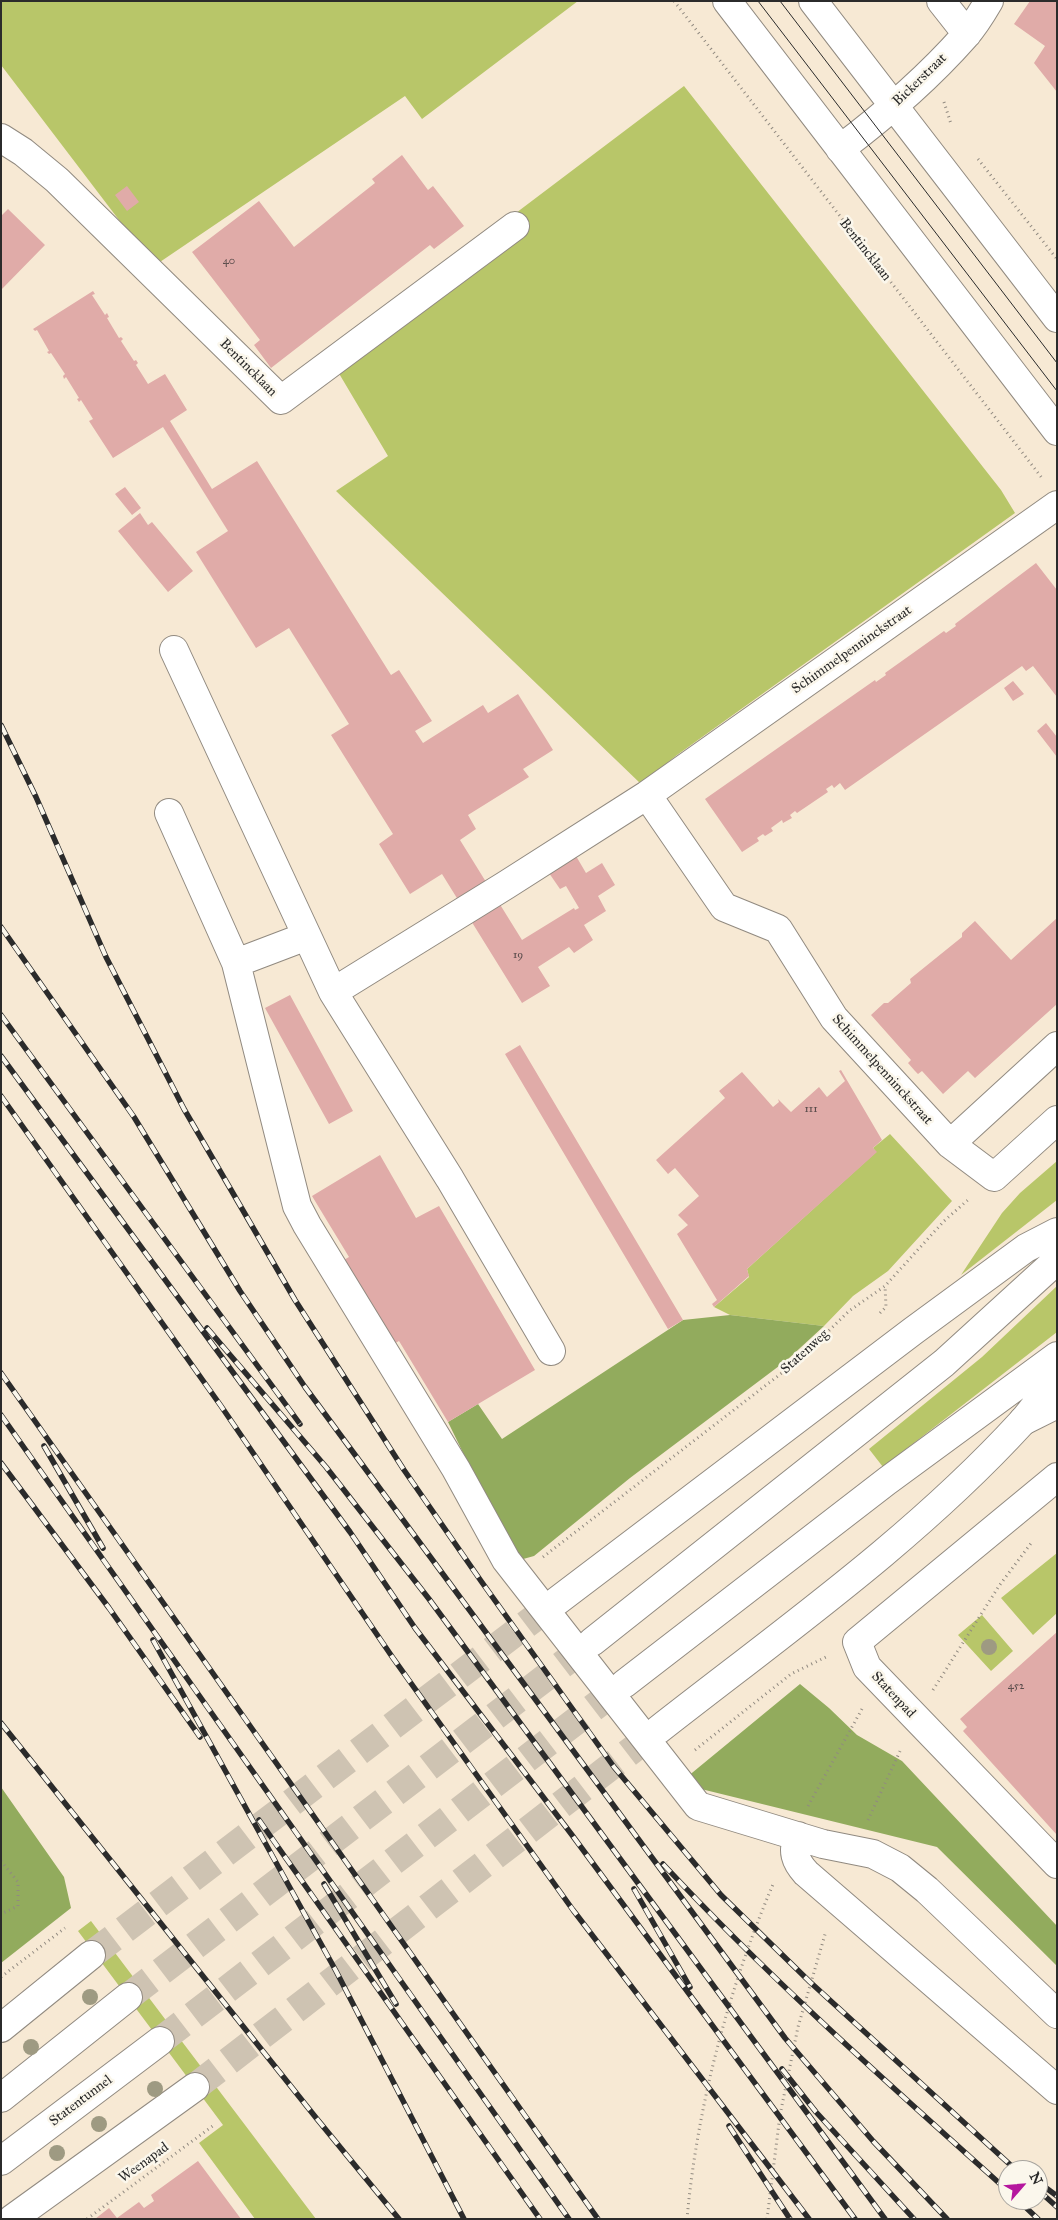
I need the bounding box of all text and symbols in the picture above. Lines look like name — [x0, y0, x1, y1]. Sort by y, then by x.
street label: Bickerstraat — [890, 50, 950, 110]
street label: Bentincklaan — [835, 215, 895, 285]
house number: 40 — [223, 254, 235, 268]
street label: Bentincklaan — [216, 336, 280, 400]
street label: Schimmelpenninckstraat — [789, 602, 915, 698]
house number: 19 — [513, 948, 523, 962]
street label: Schimmelpenninckstraat — [828, 1011, 936, 1129]
house number: 111 — [804, 1102, 818, 1116]
street label: Statenweg — [778, 1326, 832, 1378]
street label: Statenpad — [867, 1668, 919, 1722]
house number: 452 — [1008, 1679, 1024, 1693]
street label: Statentunnel — [46, 2072, 116, 2130]
street label: Weenapad — [116, 2139, 172, 2187]
north arrow — [998, 2160, 1048, 2210]
text: N — [1026, 2169, 1046, 2188]

